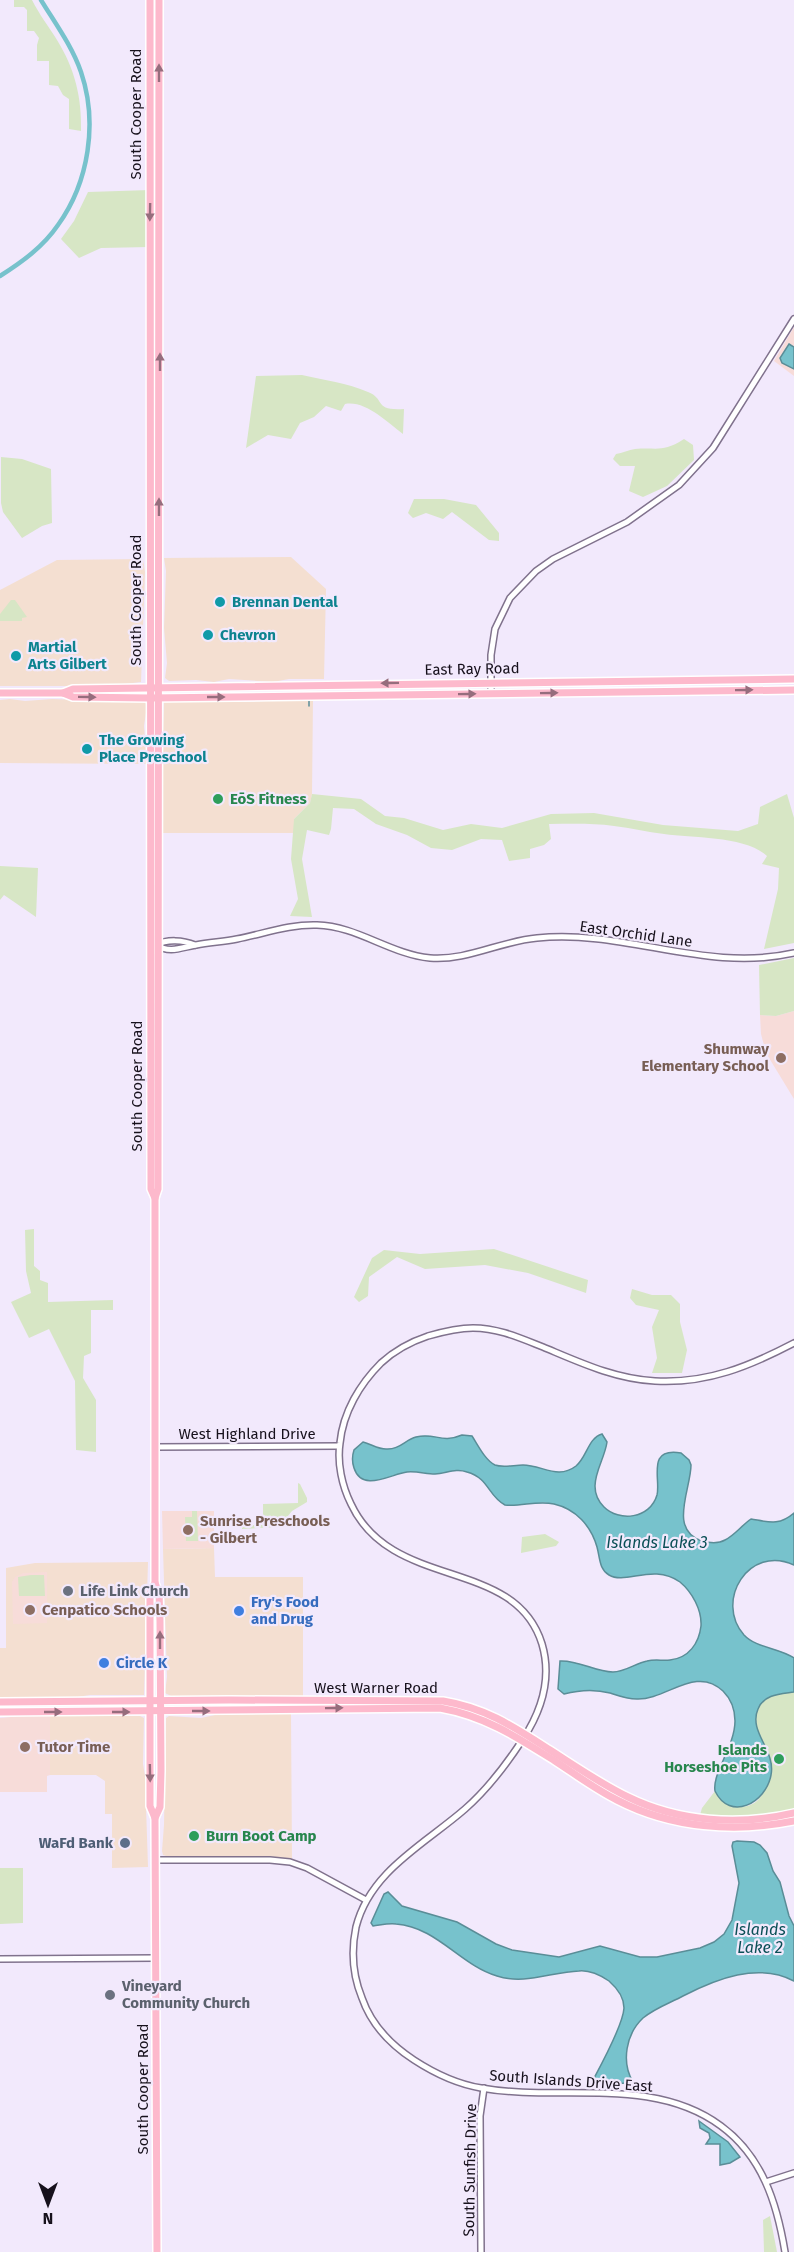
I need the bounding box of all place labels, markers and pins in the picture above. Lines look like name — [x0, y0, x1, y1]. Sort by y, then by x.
place label: Brennan Dental — [232, 593, 338, 611]
marker: Brennan Dental — [213, 595, 227, 609]
place label: Chevron — [220, 626, 276, 644]
marker: Chevron — [201, 628, 215, 642]
place label: Martial Arts Gilbert — [27, 638, 107, 673]
marker: Martial Arts Gilbert — [9, 649, 23, 663]
place label: The Growing Place Preschool — [99, 731, 207, 766]
marker: The Growing Place Preschool — [80, 742, 94, 756]
place label: EōS Fitness — [230, 790, 307, 808]
marker: EōS Fitness — [211, 792, 225, 806]
place label: Shumway Elementary School — [641, 1040, 770, 1075]
marker: Shumway Elementary School — [774, 1051, 788, 1065]
place label: Sunrise Preschools - Gilbert — [200, 1512, 330, 1547]
marker: Sunrise Preschools - Gilbert — [181, 1523, 195, 1537]
place label: Life Link Church — [80, 1582, 188, 1600]
marker: Life Link Church — [61, 1584, 75, 1598]
place label: Fry's Food and Drug — [251, 1593, 319, 1628]
place label: Cenpatico Schools — [42, 1601, 167, 1619]
marker: Cenpatico Schools — [23, 1603, 37, 1617]
marker: Fry's Food and Drug — [232, 1604, 246, 1618]
place label: Circle K — [116, 1654, 168, 1672]
marker: Circle K — [97, 1656, 111, 1670]
place label: Tutor Time — [37, 1738, 110, 1756]
marker: Tutor Time — [18, 1740, 32, 1754]
place label: Islands Horseshoe Pits — [664, 1741, 767, 1776]
marker: Islands Horseshoe Pits — [772, 1752, 786, 1766]
place label: Burn Boot Camp — [206, 1827, 317, 1845]
marker: Burn Boot Camp — [187, 1829, 201, 1843]
place label: WaFd Bank — [39, 1834, 114, 1852]
marker: WaFd Bank — [118, 1836, 132, 1850]
place label: Vineyard Community Church — [121, 1977, 250, 2012]
marker: Vineyard Community Church — [103, 1988, 117, 2002]

